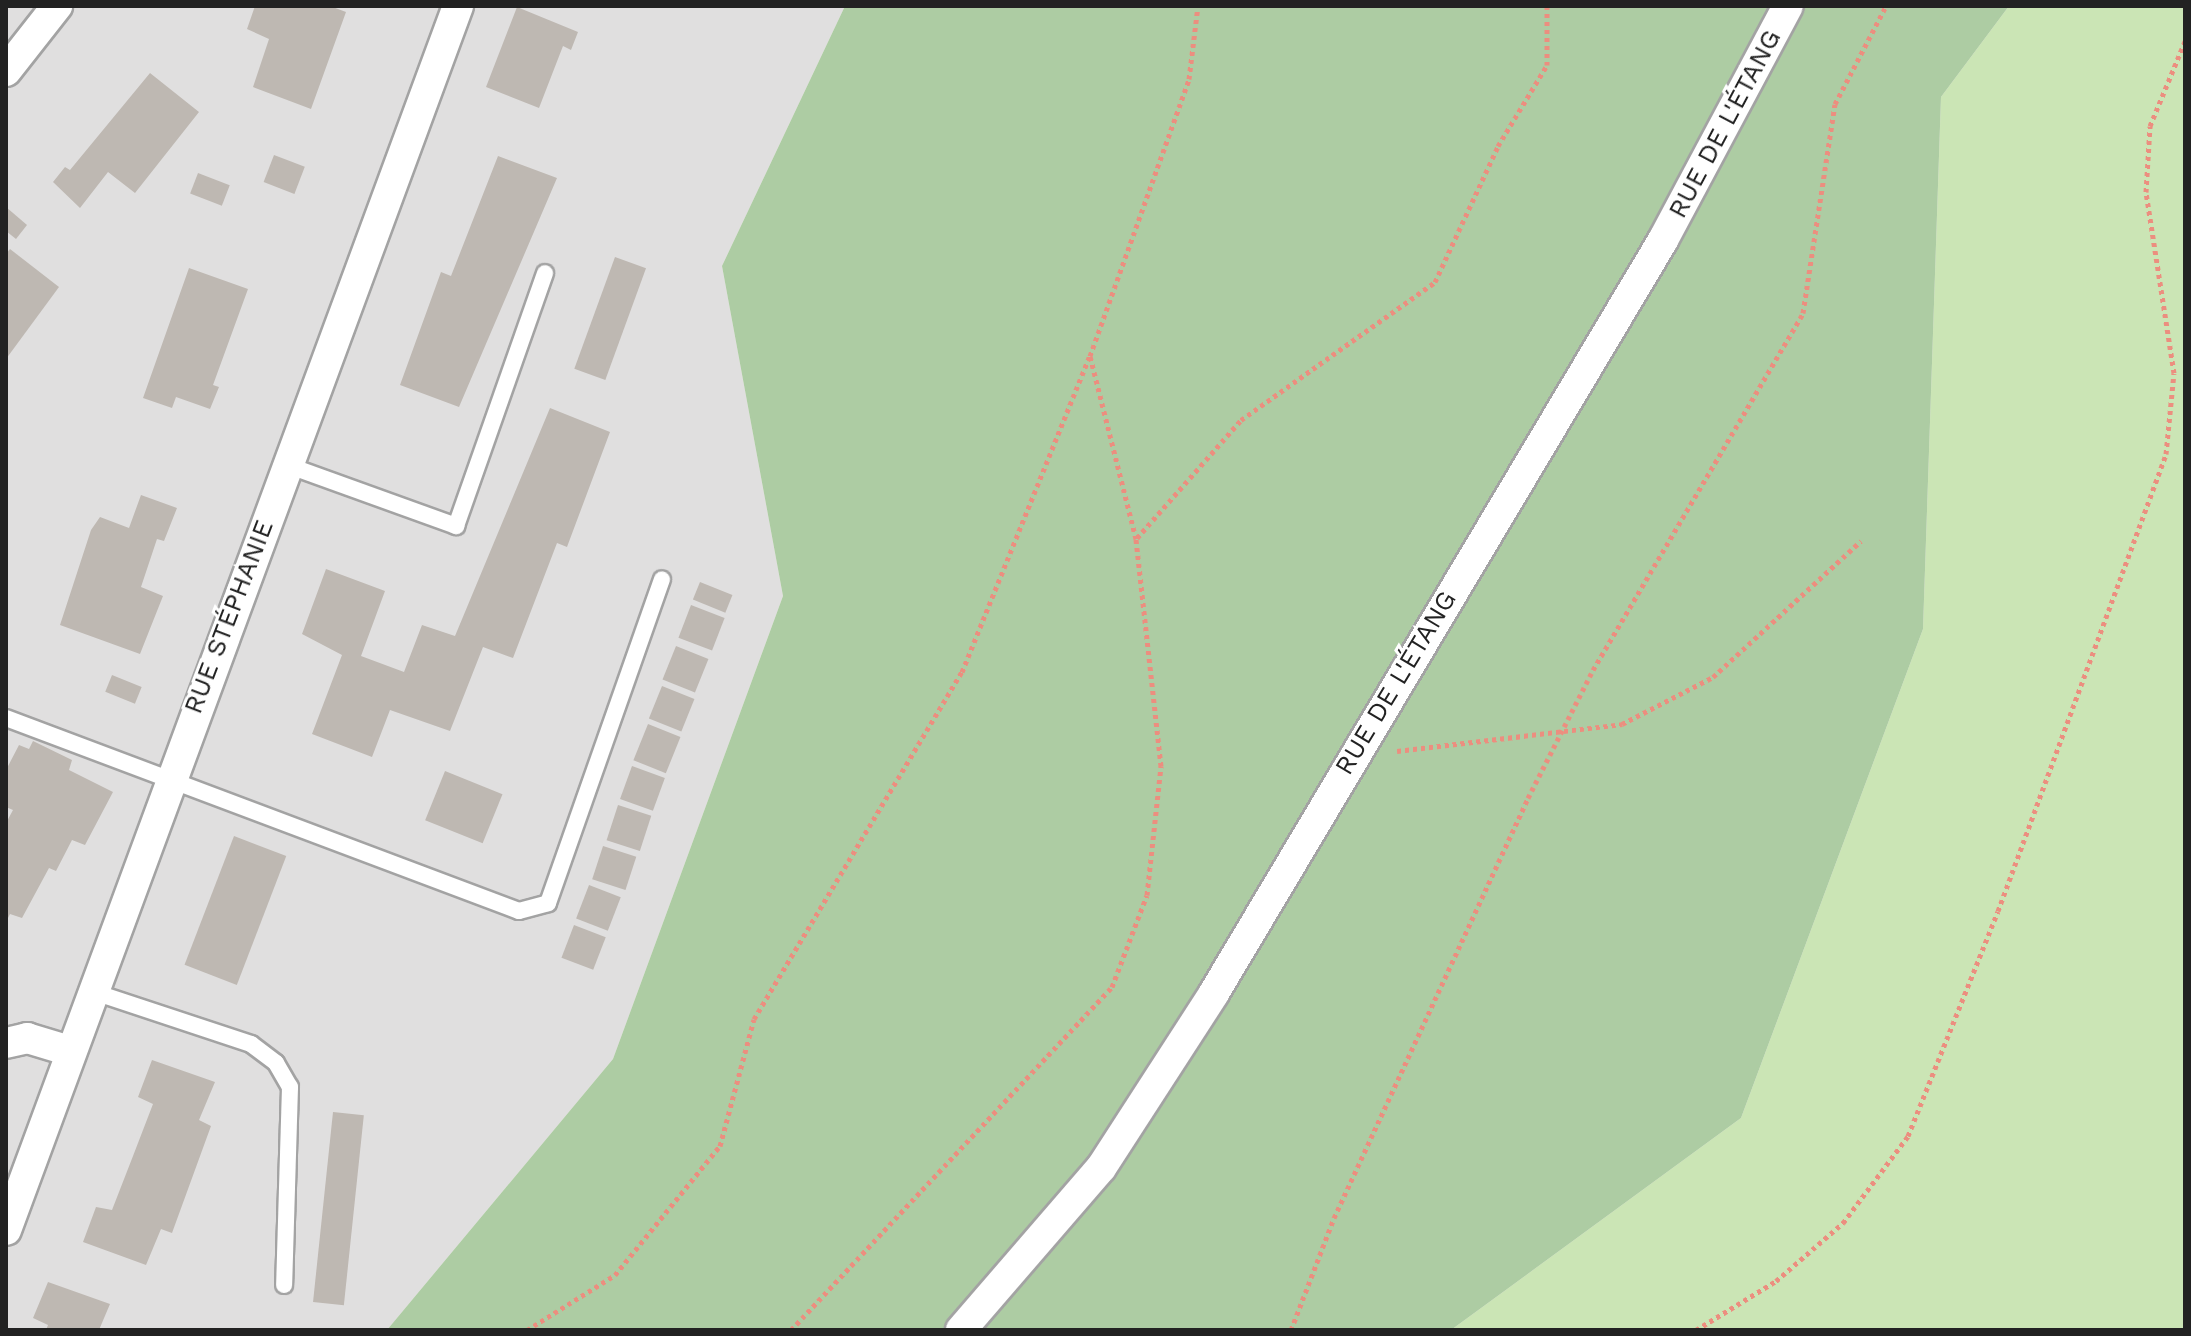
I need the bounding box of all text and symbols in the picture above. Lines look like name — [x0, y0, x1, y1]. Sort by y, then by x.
street label: RUE DE L'ÉTANG — [1662, 24, 1788, 224]
street label: RUE STÉPHANIE — [178, 516, 280, 718]
street label: RUE DE L'ÉTANG — [1329, 585, 1463, 781]

